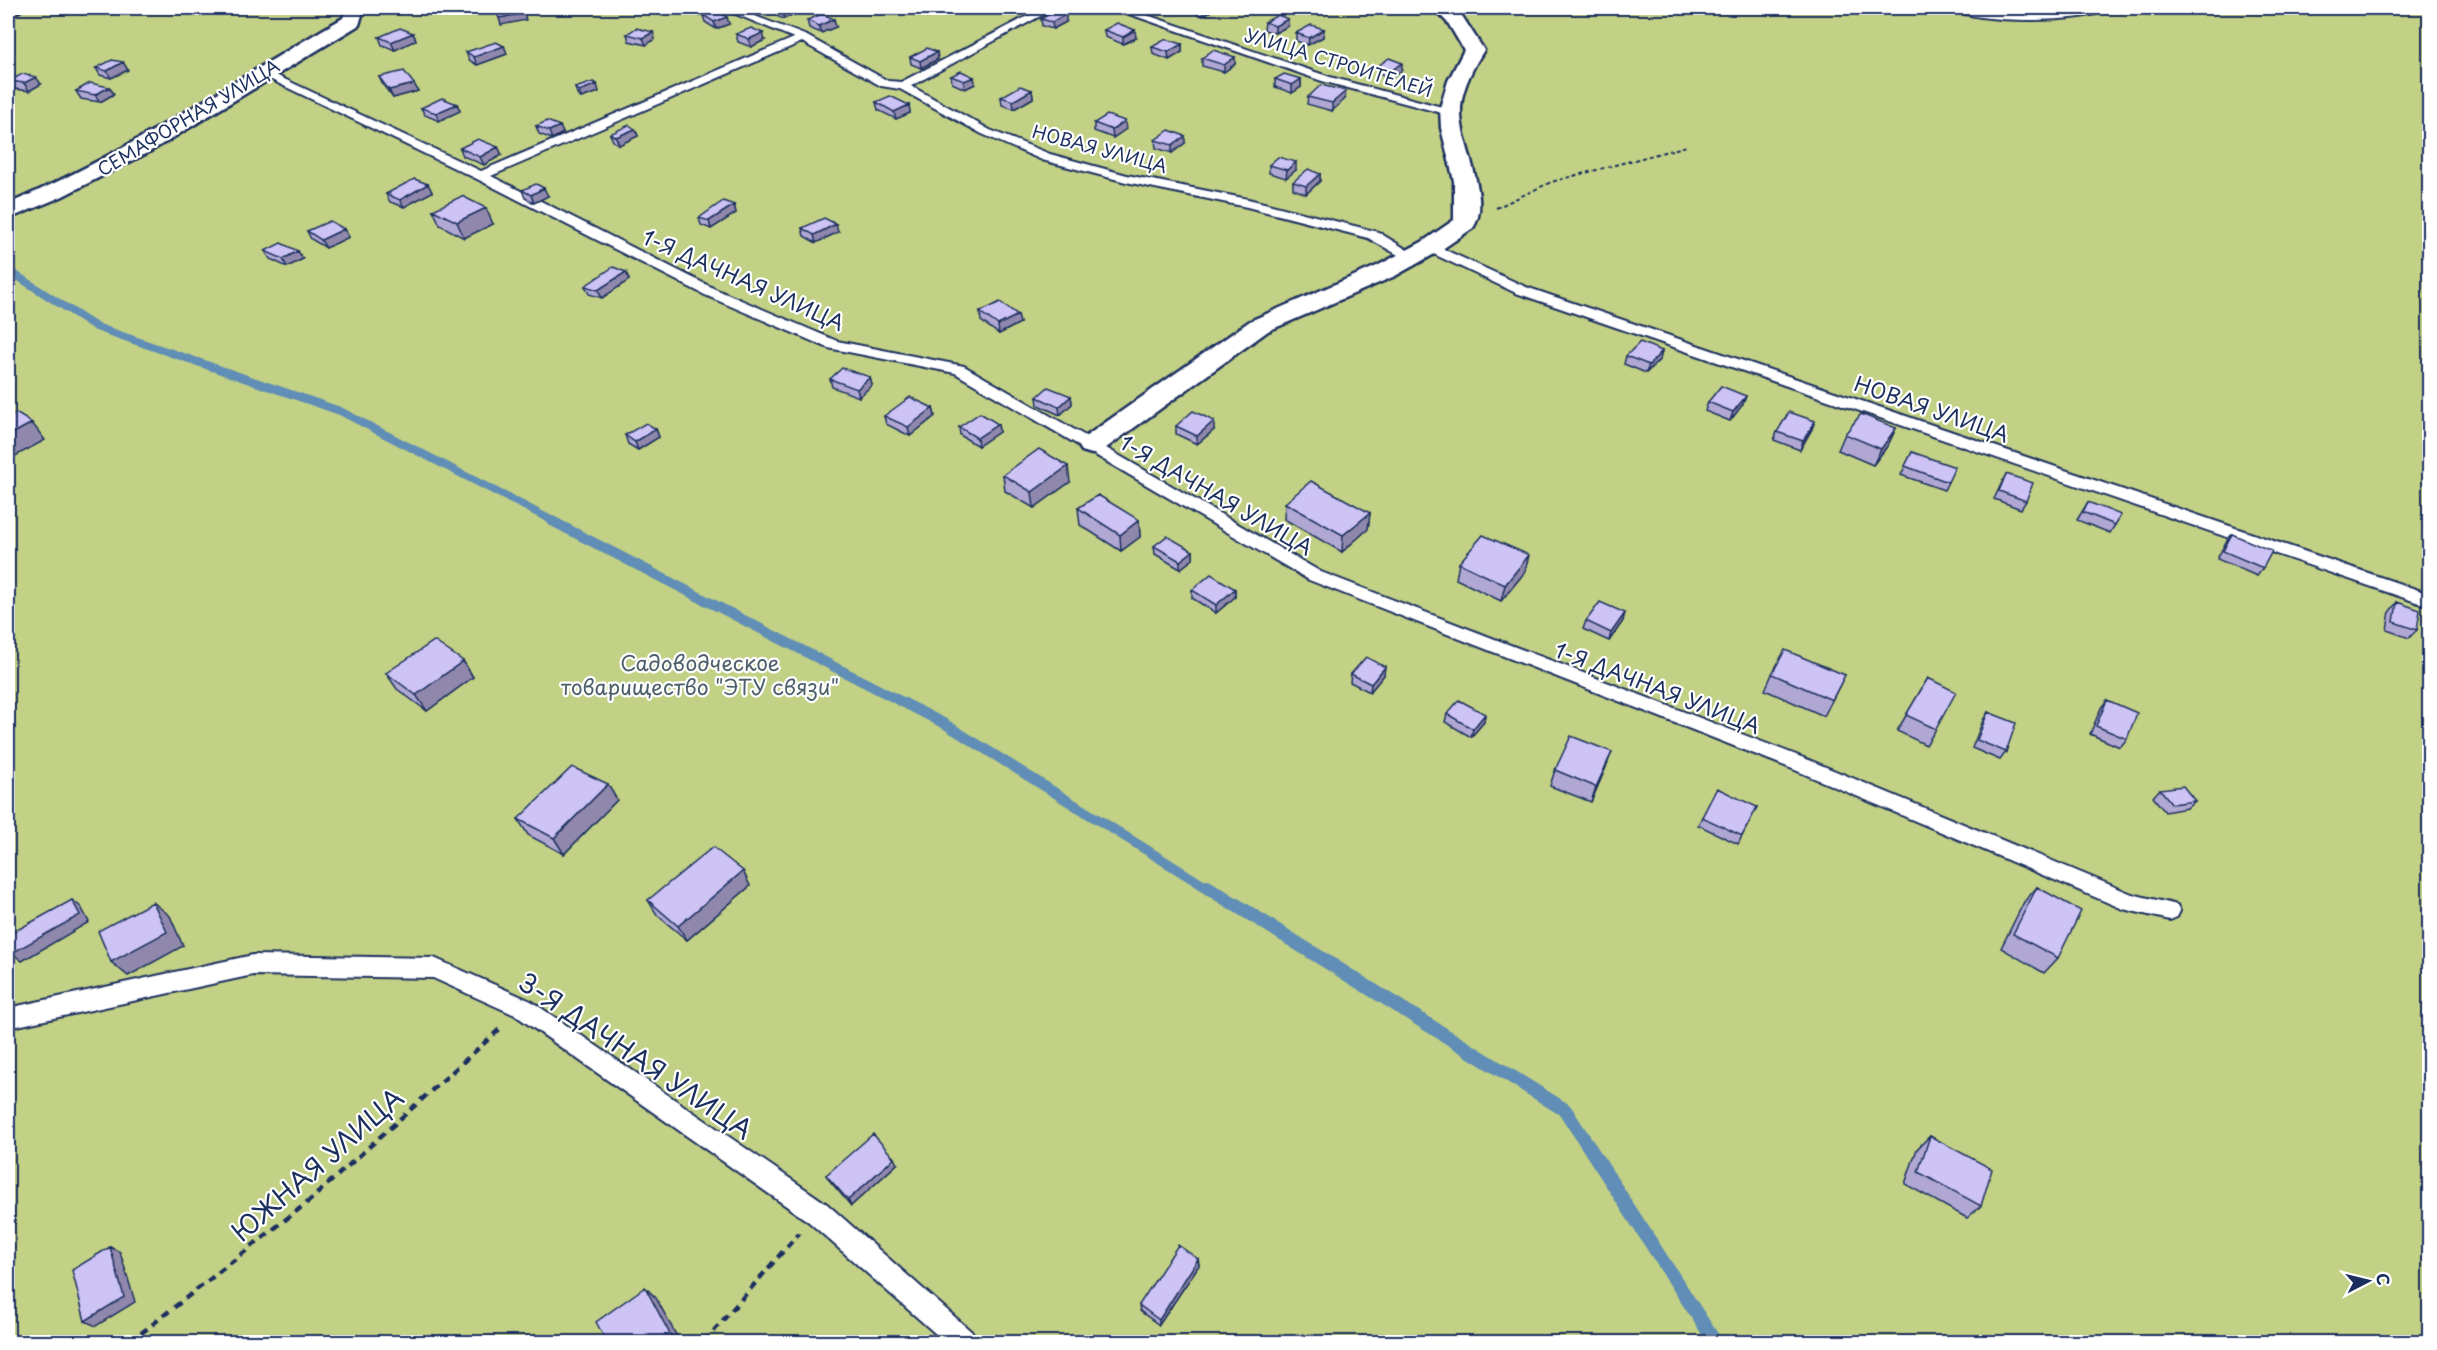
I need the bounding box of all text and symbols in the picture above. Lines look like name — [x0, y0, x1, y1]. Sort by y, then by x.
street label: УЛИЦА СТРОИТЕЛЕЙ — [1242, 21, 1436, 103]
street label: СЕМАФОРНАЯ УЛИЦА — [92, 52, 284, 182]
street label: НОВАЯ УЛИЦА — [1029, 117, 1171, 179]
street label: 1-Я ДАЧНАЯ УЛИЦА — [638, 220, 850, 338]
street label: НОВАЯ УЛИЦА — [1850, 366, 2014, 450]
street label: 1-Я ДАЧНАЯ УЛИЦА — [1115, 426, 1319, 562]
street label: 1-Я ДАЧНАЯ УЛИЦА — [1551, 633, 1765, 741]
park label: Садоводческое товарищество "ЭТУ связи" — [561, 646, 839, 702]
street label: 3-Я ДАЧНАЯ УЛИЦА — [511, 962, 761, 1148]
street label: ЮЖНАЯ УЛИЦА — [222, 1078, 412, 1250]
north arrow — [2338, 1251, 2398, 1311]
text: С — [2371, 1272, 2397, 1286]

